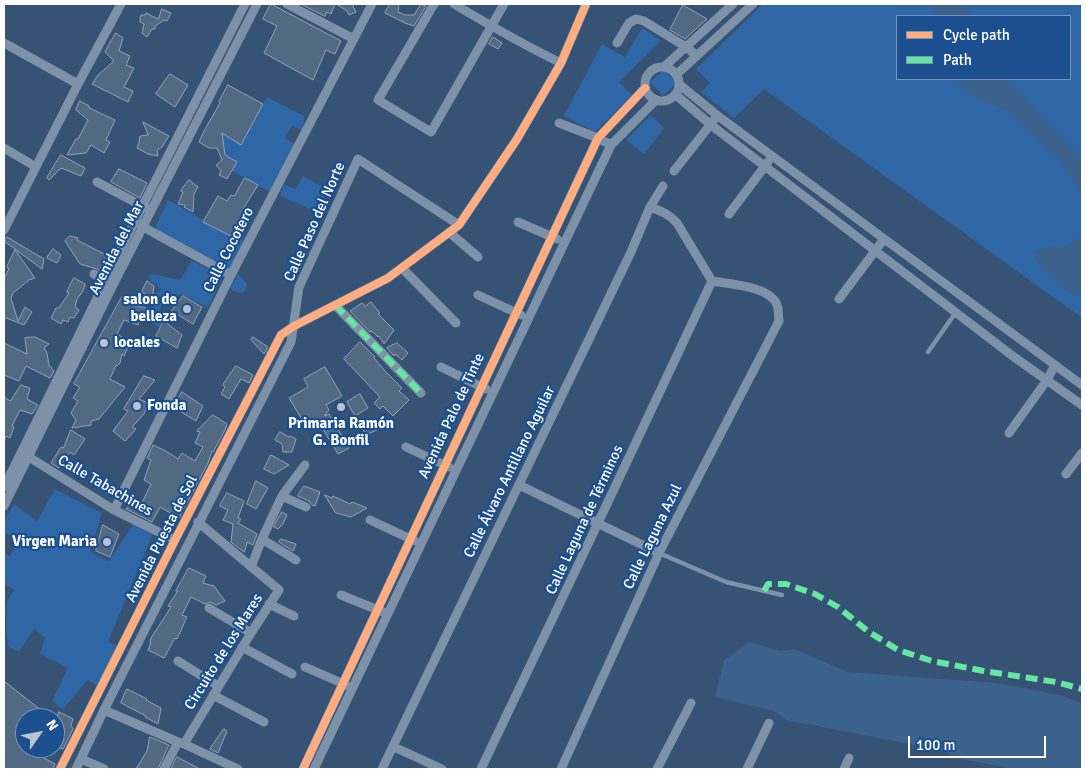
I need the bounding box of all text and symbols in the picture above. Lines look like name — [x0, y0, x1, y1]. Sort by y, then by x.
legend — [896, 15, 1071, 80]
text: Cycle path — [943, 26, 1010, 44]
text: Path — [943, 51, 972, 69]
street label: Calle Paso del Norte — [281, 159, 349, 285]
street label: Avenida del Mar — [86, 198, 148, 298]
street label: Calle Cocotero — [200, 205, 258, 295]
place label: salon de belleza — [123, 291, 177, 326]
marker: salon de belleza — [181, 303, 193, 315]
place label: locales — [114, 334, 160, 352]
marker: locales — [98, 337, 110, 349]
street label: Avenida Palo de Tinte — [415, 350, 489, 482]
street label: Calle Álvaro Antillano Aguilar — [460, 383, 560, 561]
place label: Fonda — [147, 397, 186, 415]
marker: Fonda — [131, 400, 143, 412]
marker: Primaria Ramón G. Bonfil — [335, 401, 347, 413]
place label: Primaria Ramón G. Bonfil — [288, 415, 394, 450]
street label: Calle Laguna de Términos — [542, 442, 628, 598]
street label: Calle Tabachines — [54, 452, 156, 520]
street label: Avenida Puesta de Sol — [122, 472, 202, 606]
street label: Calle Laguna Azul — [620, 481, 686, 593]
place label: Virgen Maria — [12, 533, 97, 551]
marker: Virgen Maria — [101, 536, 113, 548]
street label: Circuito de los Mares — [181, 591, 267, 713]
north arrow — [15, 708, 65, 758]
text: N — [42, 716, 62, 734]
scale bar — [911, 726, 1048, 758]
text: 100 m — [916, 736, 956, 754]

